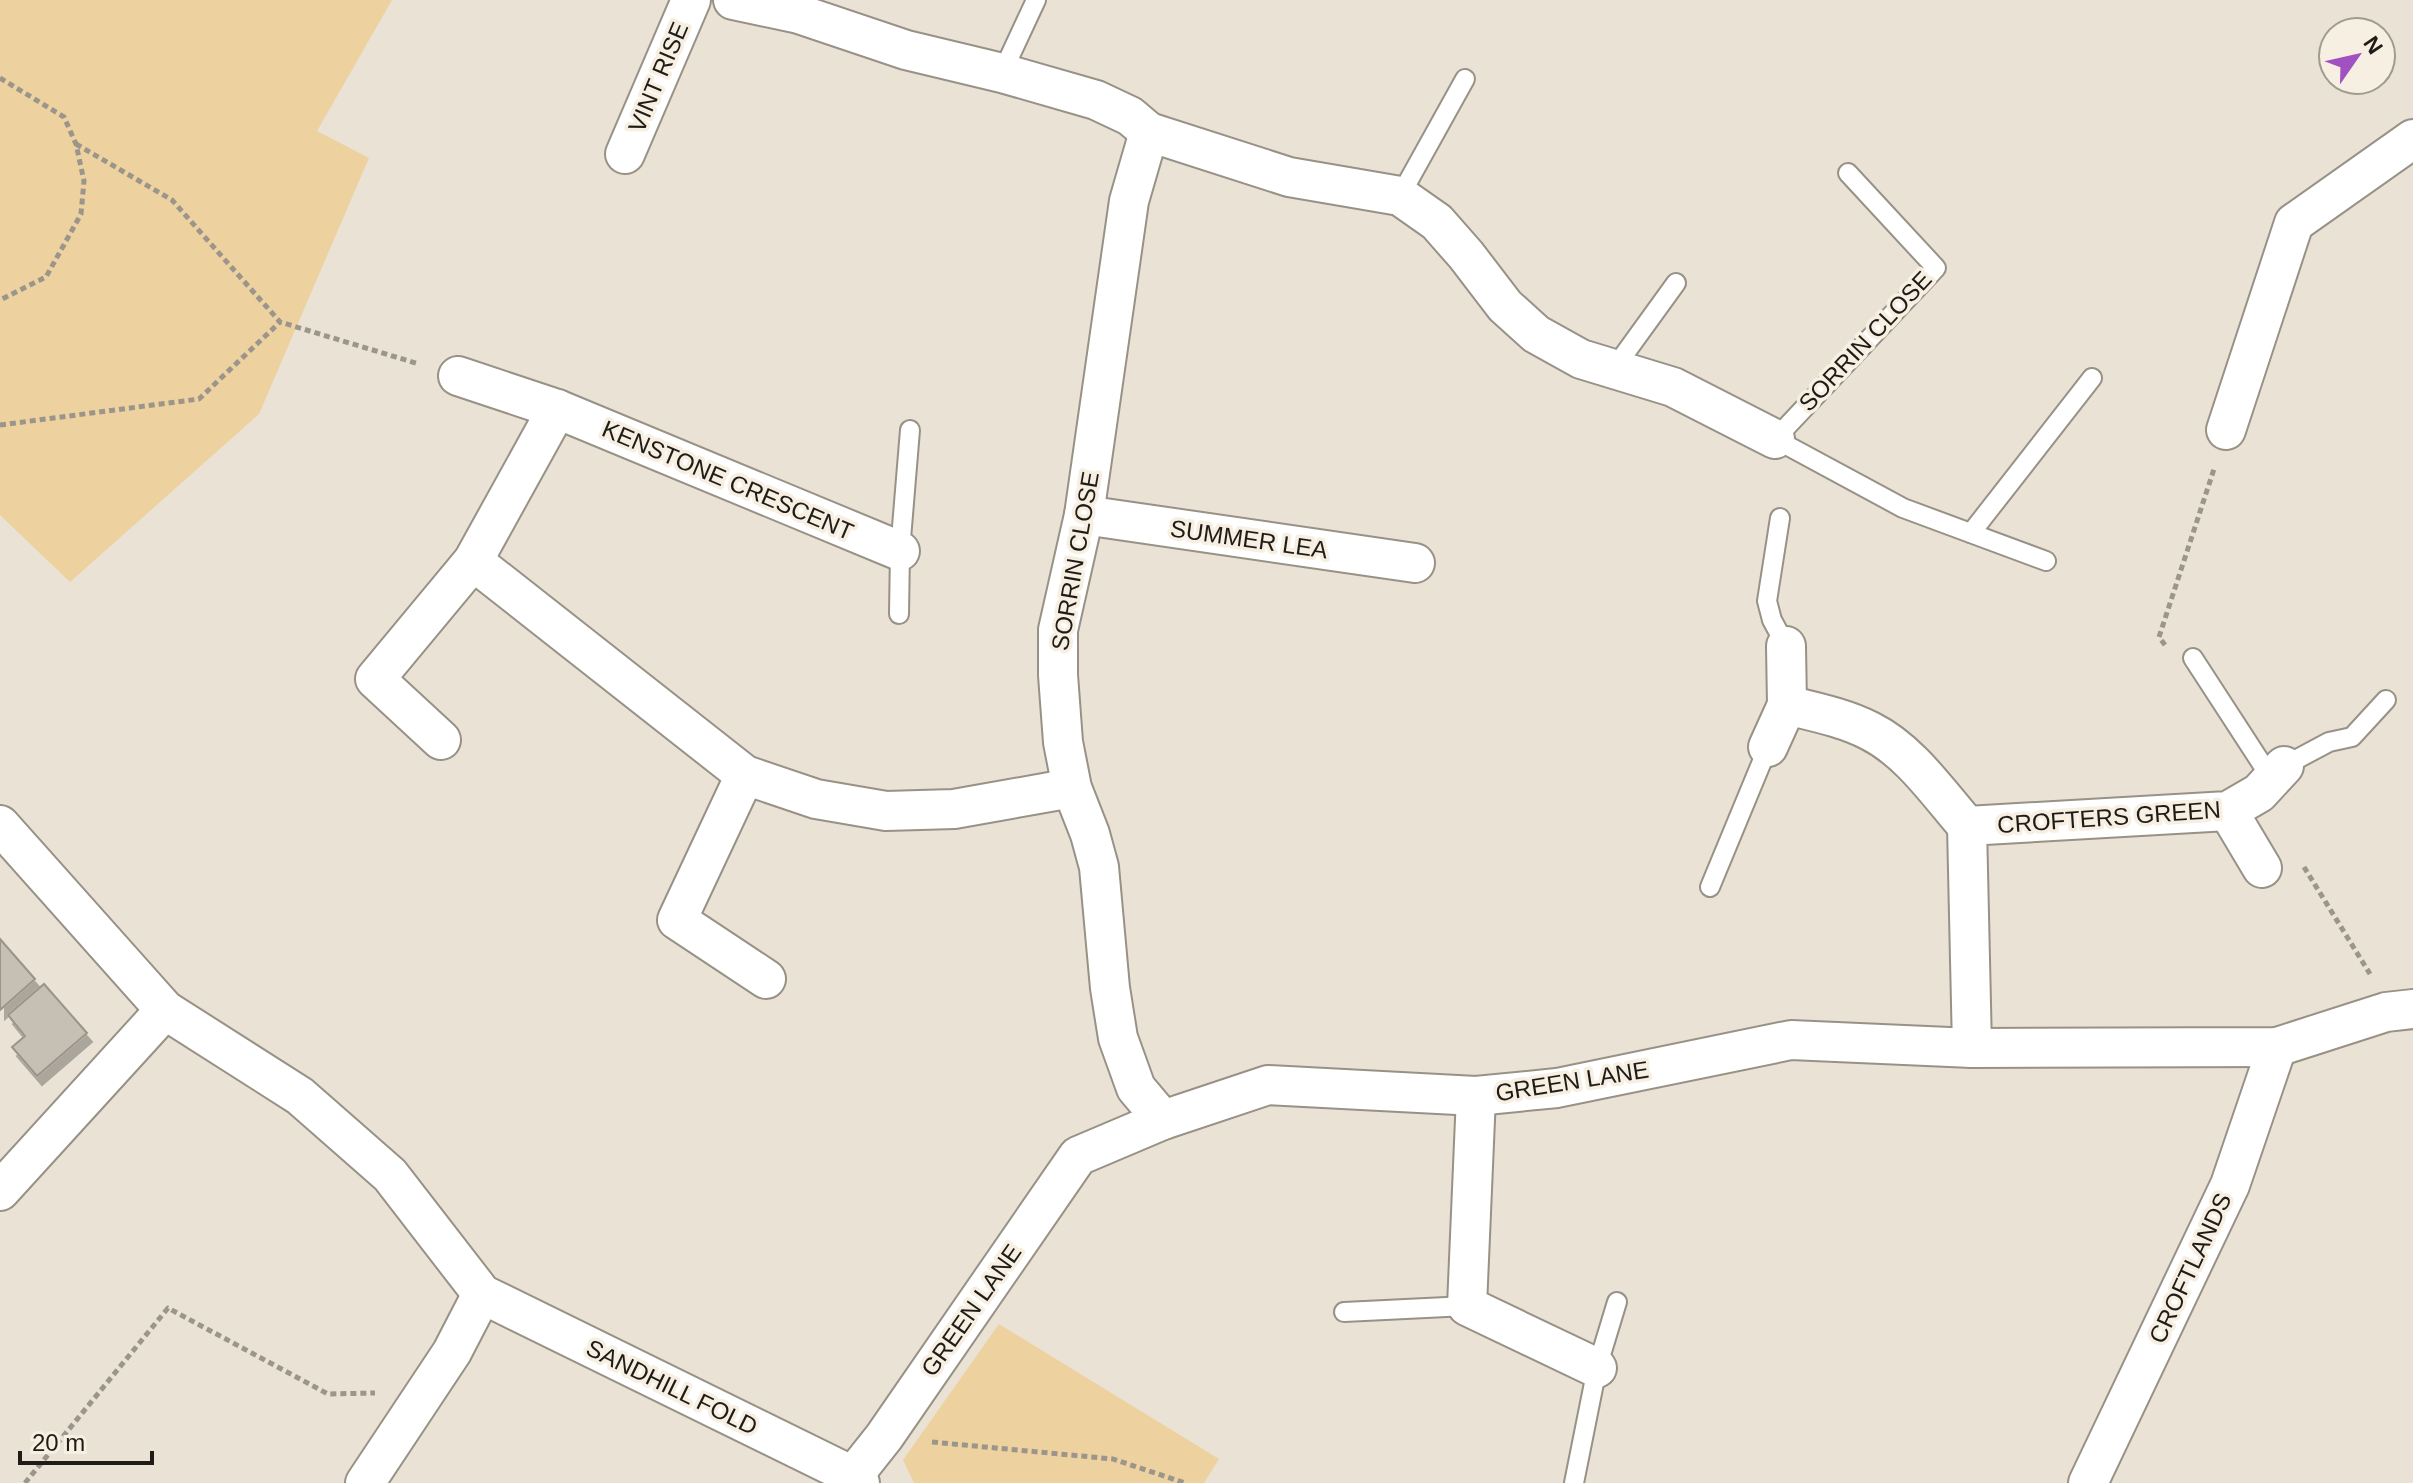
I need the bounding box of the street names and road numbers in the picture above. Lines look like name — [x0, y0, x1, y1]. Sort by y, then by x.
street label: VINT RISE — [623, 18, 693, 136]
street label: SORRIN CLOSE — [1793, 265, 1937, 417]
street label: KENSTONE CRESCENT — [598, 415, 858, 545]
street label: SORRIN CLOSE — [1046, 469, 1104, 653]
street label: SUMMER LEA — [1169, 515, 1329, 563]
street label: CROFTERS GREEN — [1996, 796, 2222, 838]
street label: GREEN LANE — [1493, 1056, 1651, 1106]
street label: CROFTLANDS — [2143, 1189, 2237, 1347]
street label: GREEN LANE — [916, 1239, 1026, 1381]
street label: SANDHILL FOLD — [582, 1334, 762, 1440]

